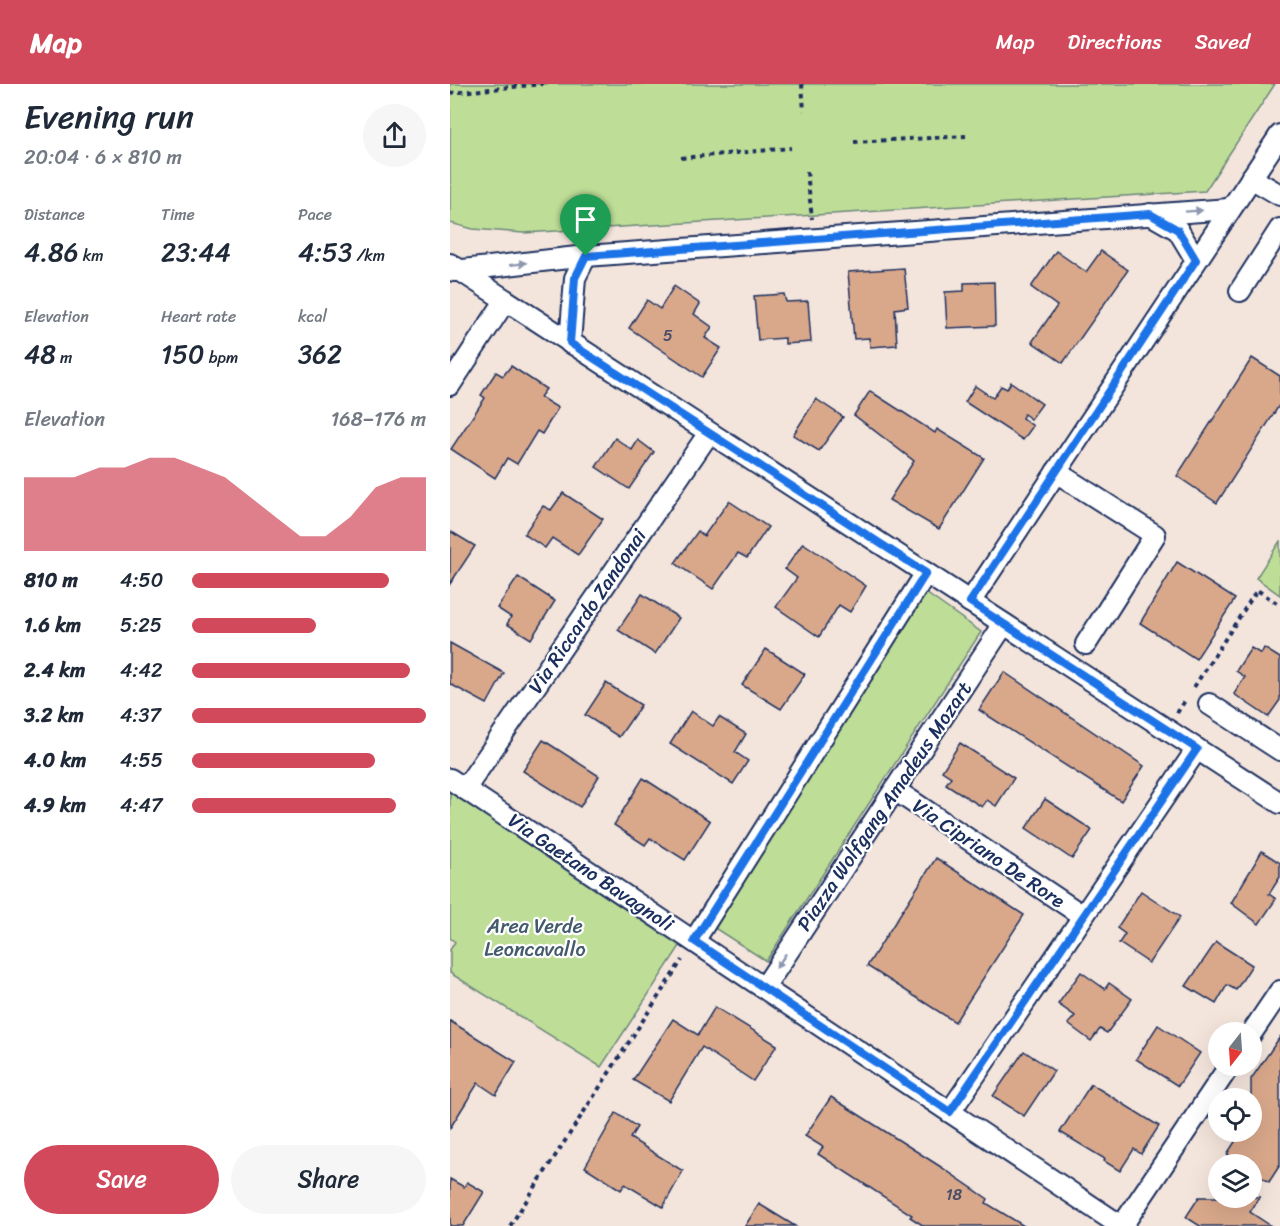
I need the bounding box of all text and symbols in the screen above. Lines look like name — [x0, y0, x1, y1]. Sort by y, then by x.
text: Map — [30, 18, 82, 67]
text: Map — [996, 23, 1034, 61]
text: Directions — [1067, 23, 1162, 61]
text: Saved — [1195, 23, 1250, 61]
text: Evening run — [24, 88, 194, 146]
button: share — [363, 104, 426, 167]
text: 20:04 · 6 × 810 m — [24, 140, 182, 175]
pin — [560, 194, 611, 256]
text: Distance — [24, 200, 85, 229]
text: Time — [161, 200, 195, 229]
text: Pace — [298, 200, 332, 229]
icon: arrive — [569, 203, 602, 236]
one-way arrow — [1184, 206, 1203, 216]
text: 4.86 — [24, 229, 79, 275]
text: 23:44 — [161, 229, 231, 275]
text: 4:53 — [298, 229, 352, 275]
text: km — [79, 241, 104, 270]
text: /km — [352, 241, 385, 270]
one-way arrow — [509, 259, 528, 269]
text: Elevation — [24, 302, 89, 331]
text: Heart rate — [161, 302, 236, 331]
text: kcal — [298, 302, 327, 331]
house number: 5 — [663, 321, 673, 350]
text: 48 — [24, 331, 56, 377]
text: 150 — [161, 331, 204, 377]
text: 362 — [298, 331, 342, 377]
text: m — [56, 343, 72, 372]
text: bpm — [204, 343, 238, 372]
text: Elevation — [24, 402, 105, 437]
text: 168–176 m — [331, 402, 426, 437]
street label: Via Riccardo Zandonai — [519, 521, 656, 701]
text: 810 m — [24, 563, 78, 598]
text: 4:50 — [120, 563, 163, 598]
text: 1.6 km — [24, 608, 81, 643]
text: 5:25 — [120, 608, 162, 643]
text: 2.4 km — [24, 653, 85, 688]
text: 4:42 — [120, 653, 163, 688]
street label: Piazza Wolfgang Amadeus Mozart — [787, 674, 982, 939]
text: 3.2 km — [24, 698, 84, 733]
text: 4:37 — [120, 698, 161, 733]
text: 4.0 km — [24, 743, 86, 778]
text: 4:55 — [120, 743, 163, 778]
text: 4.9 km — [24, 788, 86, 823]
text: 4:47 — [120, 788, 162, 823]
street label: Via Cipriano De Rore — [905, 789, 1073, 918]
street label: Via Gaetano Bavagnoli — [500, 804, 682, 942]
park label: Area Verde Leoncavallo — [484, 909, 586, 967]
one-way arrow — [775, 953, 787, 969]
north arrow — [1208, 1022, 1262, 1076]
map controls — [1208, 1022, 1262, 1208]
button: locate — [1208, 1088, 1262, 1142]
button: Save — [24, 1145, 219, 1214]
button: Share — [231, 1145, 426, 1214]
button: layers — [1208, 1154, 1262, 1208]
house number: 18 — [946, 1180, 963, 1209]

